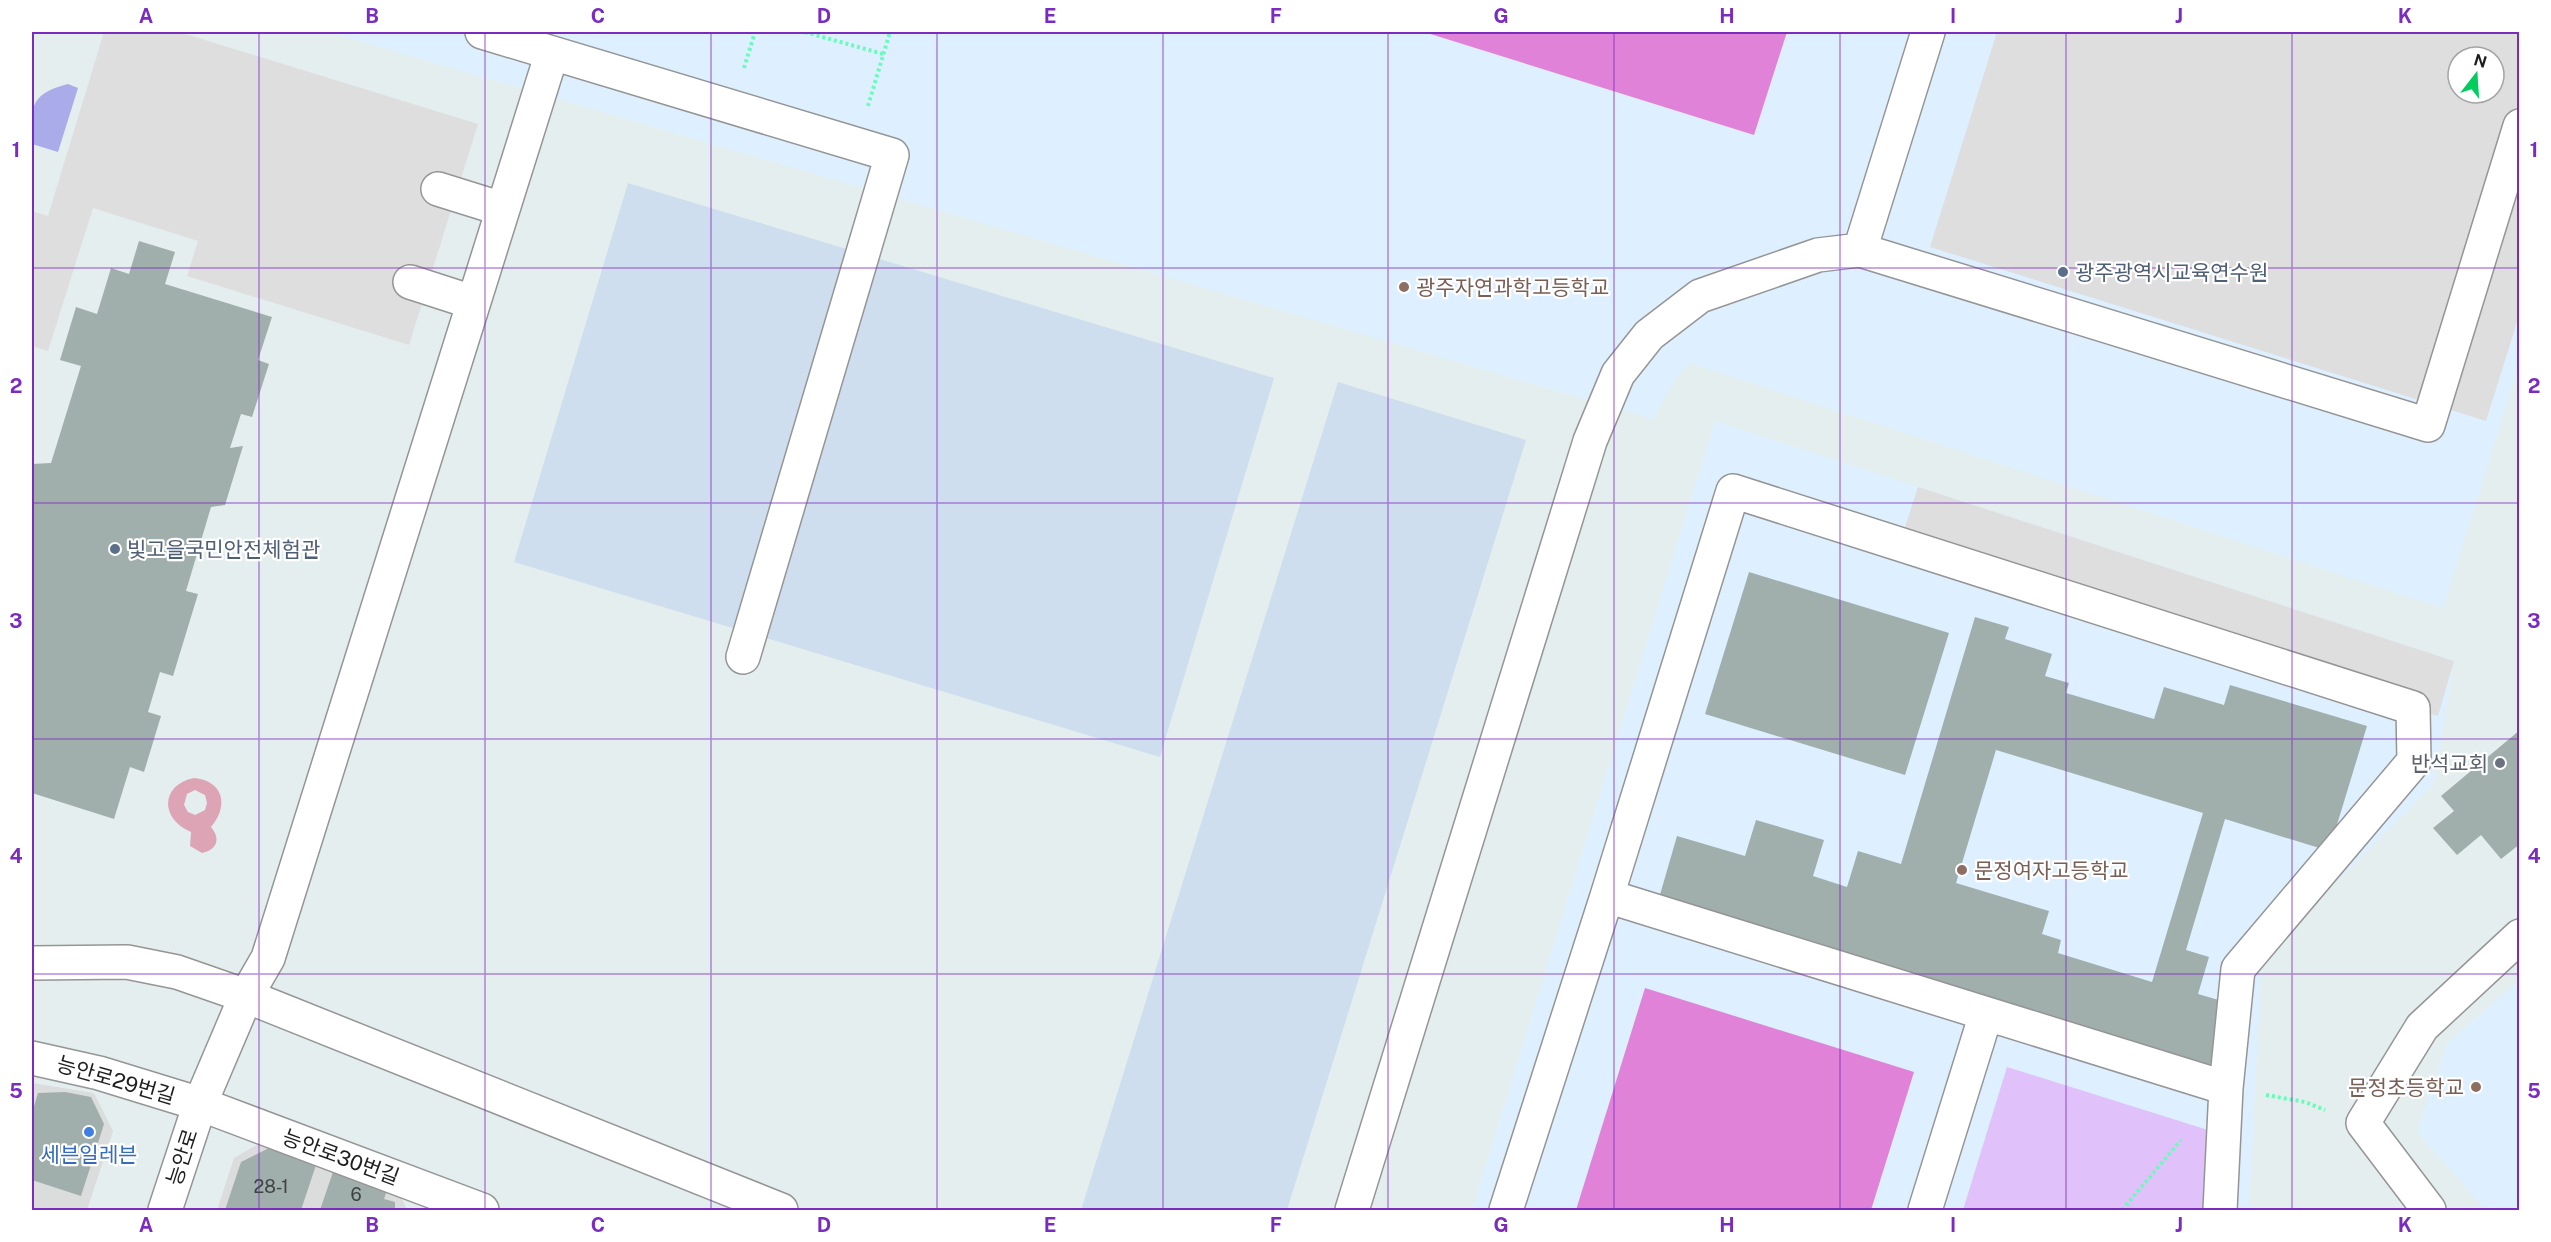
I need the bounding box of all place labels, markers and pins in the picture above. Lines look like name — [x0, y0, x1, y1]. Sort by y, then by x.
place label: 광주광역시교육연수원 — [2075, 260, 2268, 285]
marker: 광주광역시교육연수원 — [2056, 265, 2070, 279]
place label: 광주자연과학고등학교 — [1416, 275, 1609, 300]
marker: 광주자연과학고등학교 — [1397, 280, 1411, 294]
place label: 빛고을국민안전체험관 — [127, 537, 320, 562]
marker: 빛고을국민안전체험관 — [108, 542, 122, 556]
place label: 반석교회 — [2411, 751, 2488, 776]
marker: 반석교회 — [2493, 756, 2507, 770]
place label: 문정여자고등학교 — [1974, 858, 2129, 883]
marker: 문정여자고등학교 — [1955, 863, 1969, 877]
place label: 문정초등학교 — [2348, 1075, 2464, 1100]
marker: 문정초등학교 — [2469, 1080, 2483, 1094]
marker: 세븐일레븐 — [82, 1125, 96, 1139]
place label: 세븐일레븐 — [41, 1142, 137, 1167]

